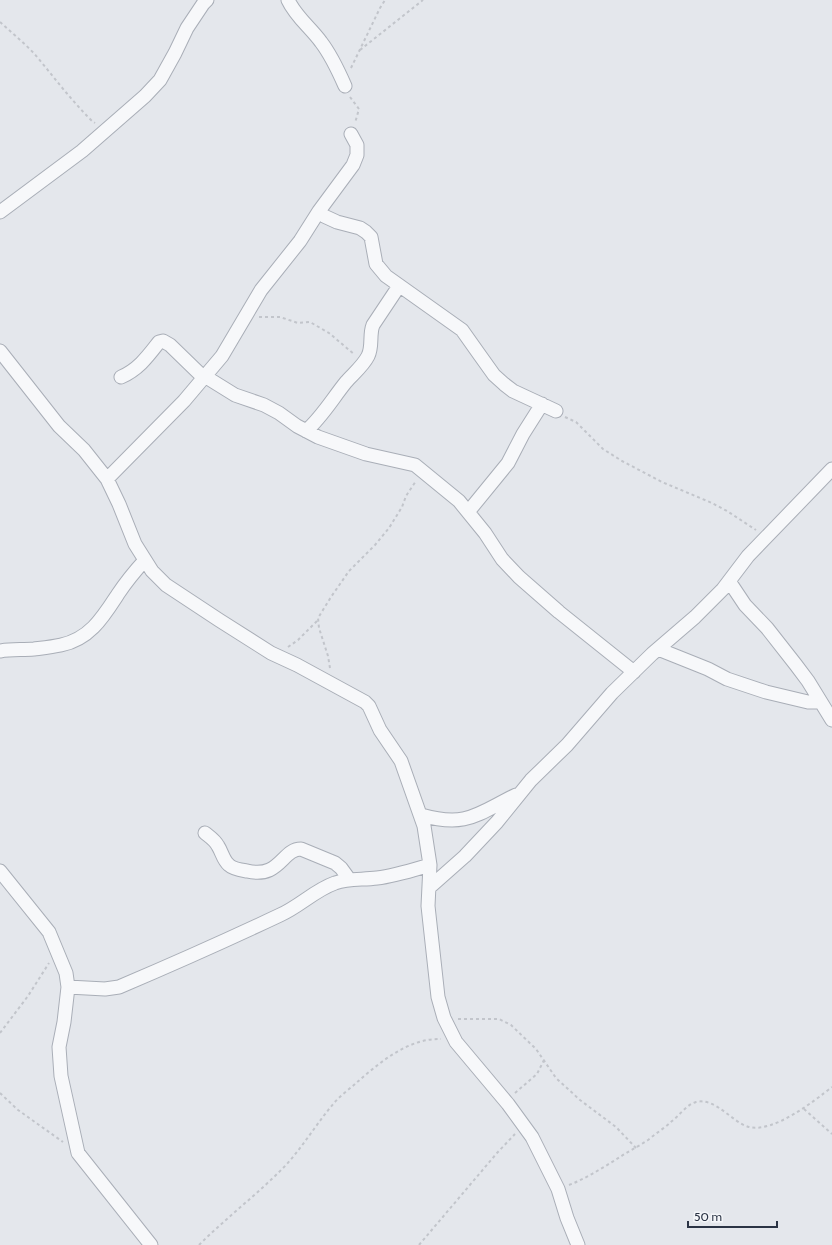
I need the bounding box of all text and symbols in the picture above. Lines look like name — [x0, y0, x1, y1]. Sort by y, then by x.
scale bar — [688, 1203, 777, 1229]
text: 50 m — [694, 1209, 722, 1224]

